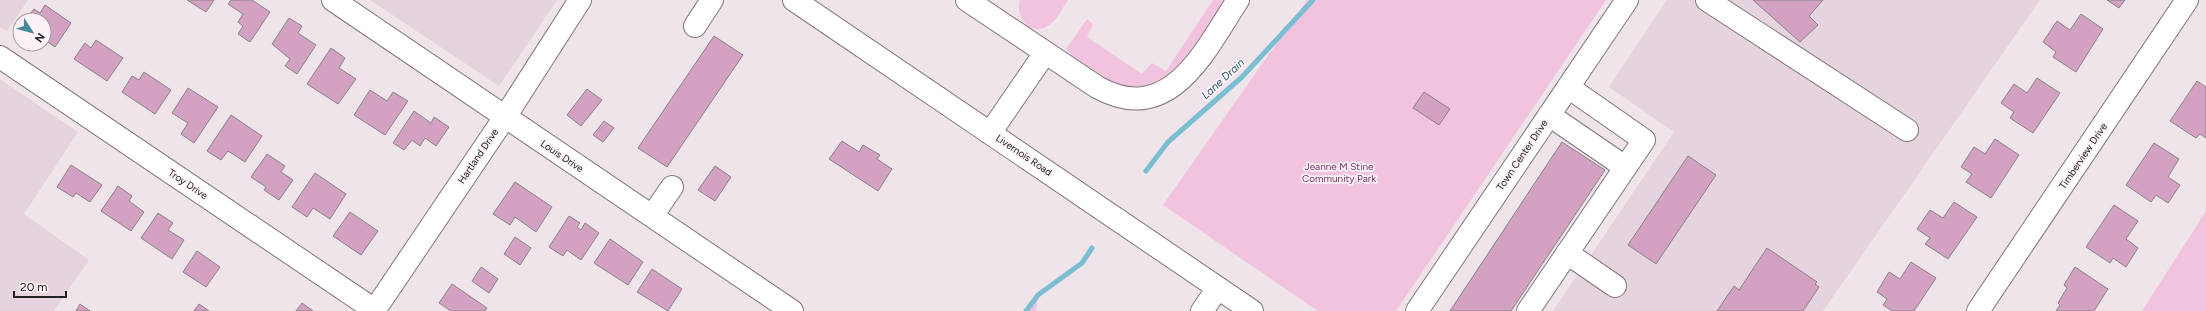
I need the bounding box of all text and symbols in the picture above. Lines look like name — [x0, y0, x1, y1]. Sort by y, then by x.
north arrow — [12, 12, 52, 52]
text: N — [32, 30, 47, 45]
water label: Lane Drain — [1199, 56, 1247, 102]
street label: Town Center Drive — [1493, 117, 1551, 193]
street label: Timberview Drive — [2056, 120, 2110, 192]
street label: Hartland Drive — [455, 125, 502, 186]
street label: Livernois Road — [993, 131, 1055, 179]
street label: Louis Drive — [538, 137, 586, 175]
park label: Jeanne M Stine Community Park — [1302, 160, 1376, 185]
street label: Troy Drive — [166, 166, 211, 202]
scale bar — [14, 273, 66, 299]
text: 20 m — [20, 280, 48, 294]

